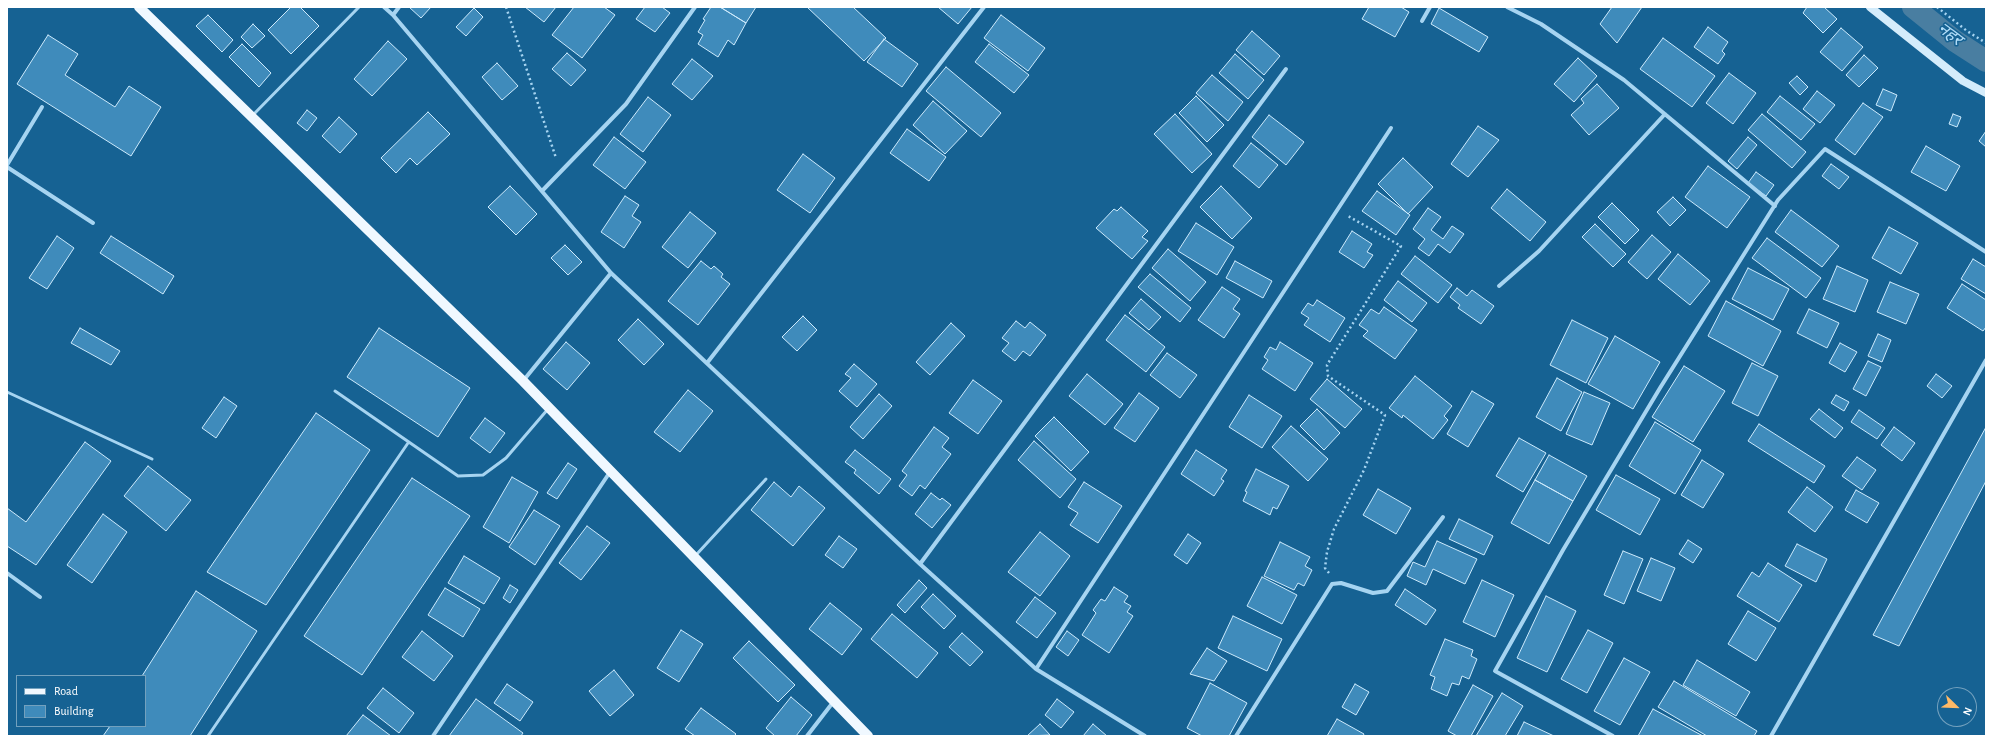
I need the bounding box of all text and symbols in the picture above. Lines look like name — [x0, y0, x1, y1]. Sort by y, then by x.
water label: नहर — [1934, 18, 1966, 50]
legend — [16, 675, 146, 727]
text: Road — [54, 685, 78, 697]
north arrow — [1937, 687, 1977, 727]
text: Building — [54, 705, 94, 717]
text: N — [1961, 706, 1974, 717]

